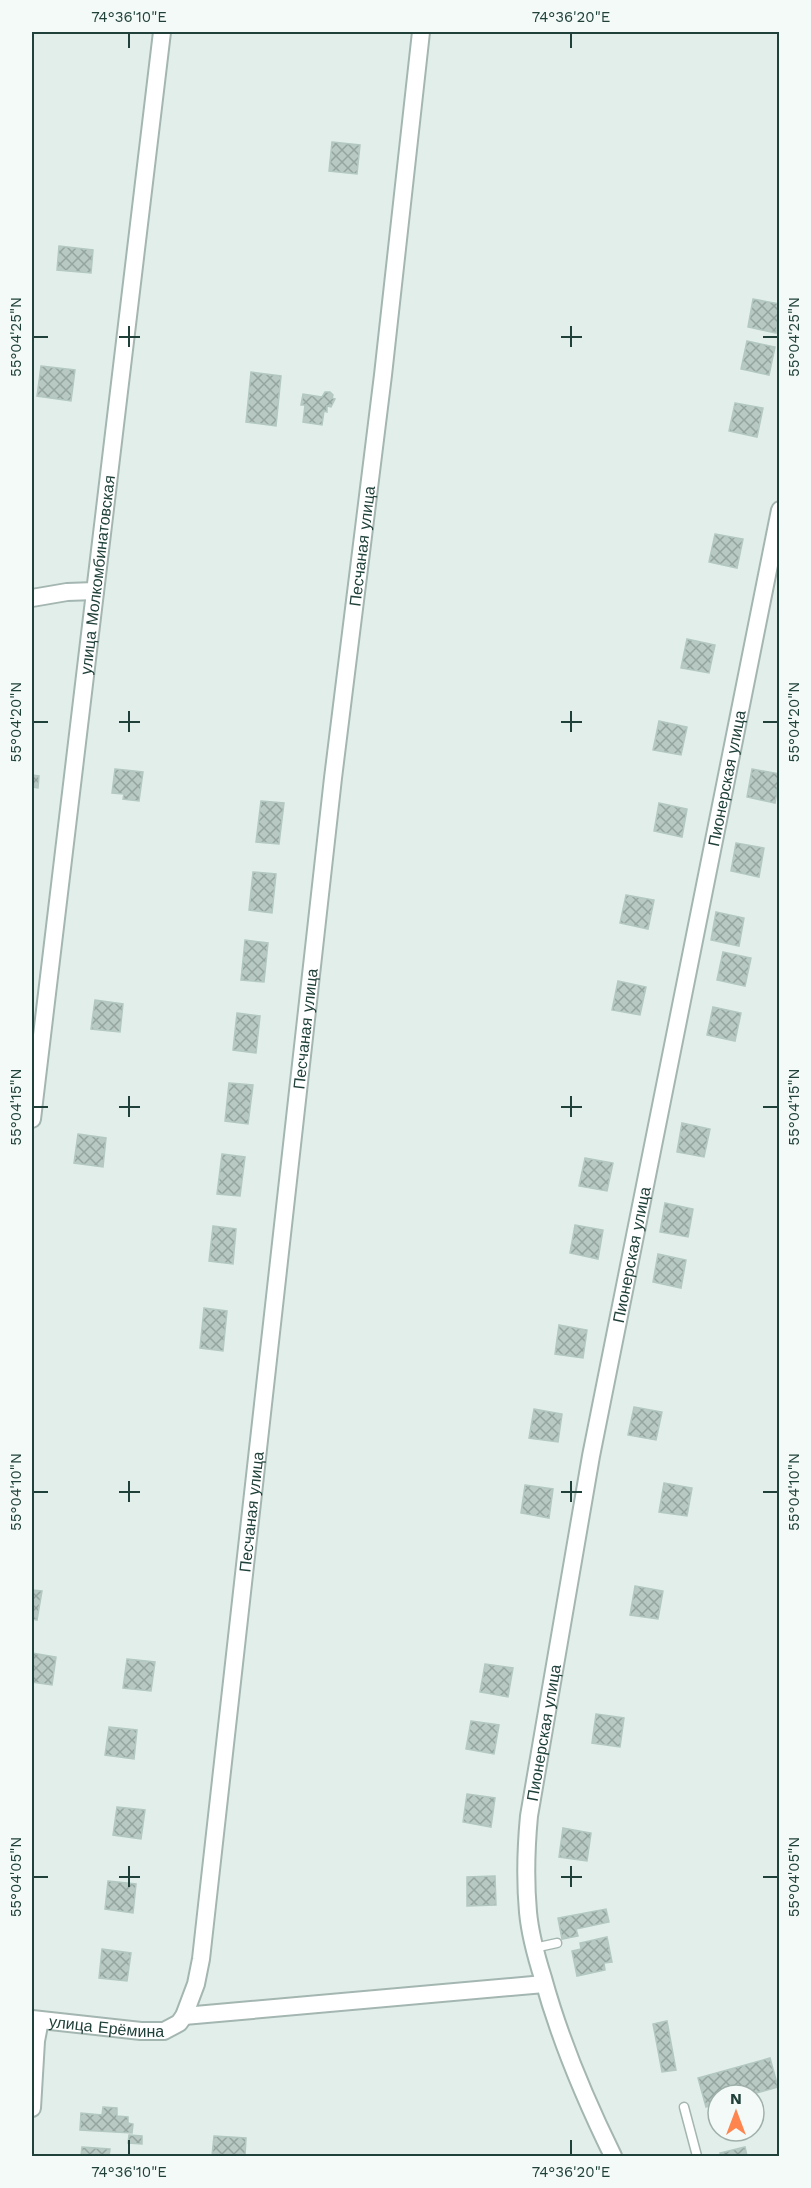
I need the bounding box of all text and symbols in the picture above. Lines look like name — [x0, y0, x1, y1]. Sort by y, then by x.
text: 74°36'10"E — [91, 8, 167, 26]
text: 74°36'20"E — [532, 8, 610, 26]
text: 55°04'25"N — [7, 297, 25, 377]
text: 55°04'25"N — [785, 297, 803, 377]
street label: улица Молкомбинатовская — [76, 474, 119, 676]
street label: Песчаная улица — [345, 485, 379, 608]
text: 55°04'20"N — [7, 682, 25, 762]
text: 55°04'20"N — [785, 682, 803, 762]
street label: Пионерская улица — [704, 708, 750, 848]
street label: Песчаная улица — [289, 967, 322, 1090]
text: 55°04'15"N — [7, 1068, 25, 1146]
text: 55°04'15"N — [785, 1068, 803, 1146]
street label: Пионерская улица — [609, 1185, 655, 1325]
street label: Песчаная улица — [235, 1450, 268, 1573]
text: 55°04'10"N — [7, 1453, 25, 1531]
text: 55°04'10"N — [785, 1453, 803, 1531]
street label: Пионерская улица — [523, 1663, 565, 1803]
text: 55°04'05"N — [7, 1837, 25, 1917]
text: 55°04'05"N — [785, 1837, 803, 1917]
street label: улица Ерёмина — [48, 2012, 164, 2041]
north arrow — [706, 2083, 766, 2143]
text: N — [730, 2089, 742, 2108]
text: 74°36'10"E — [91, 2163, 167, 2181]
text: 74°36'20"E — [532, 2163, 610, 2181]

